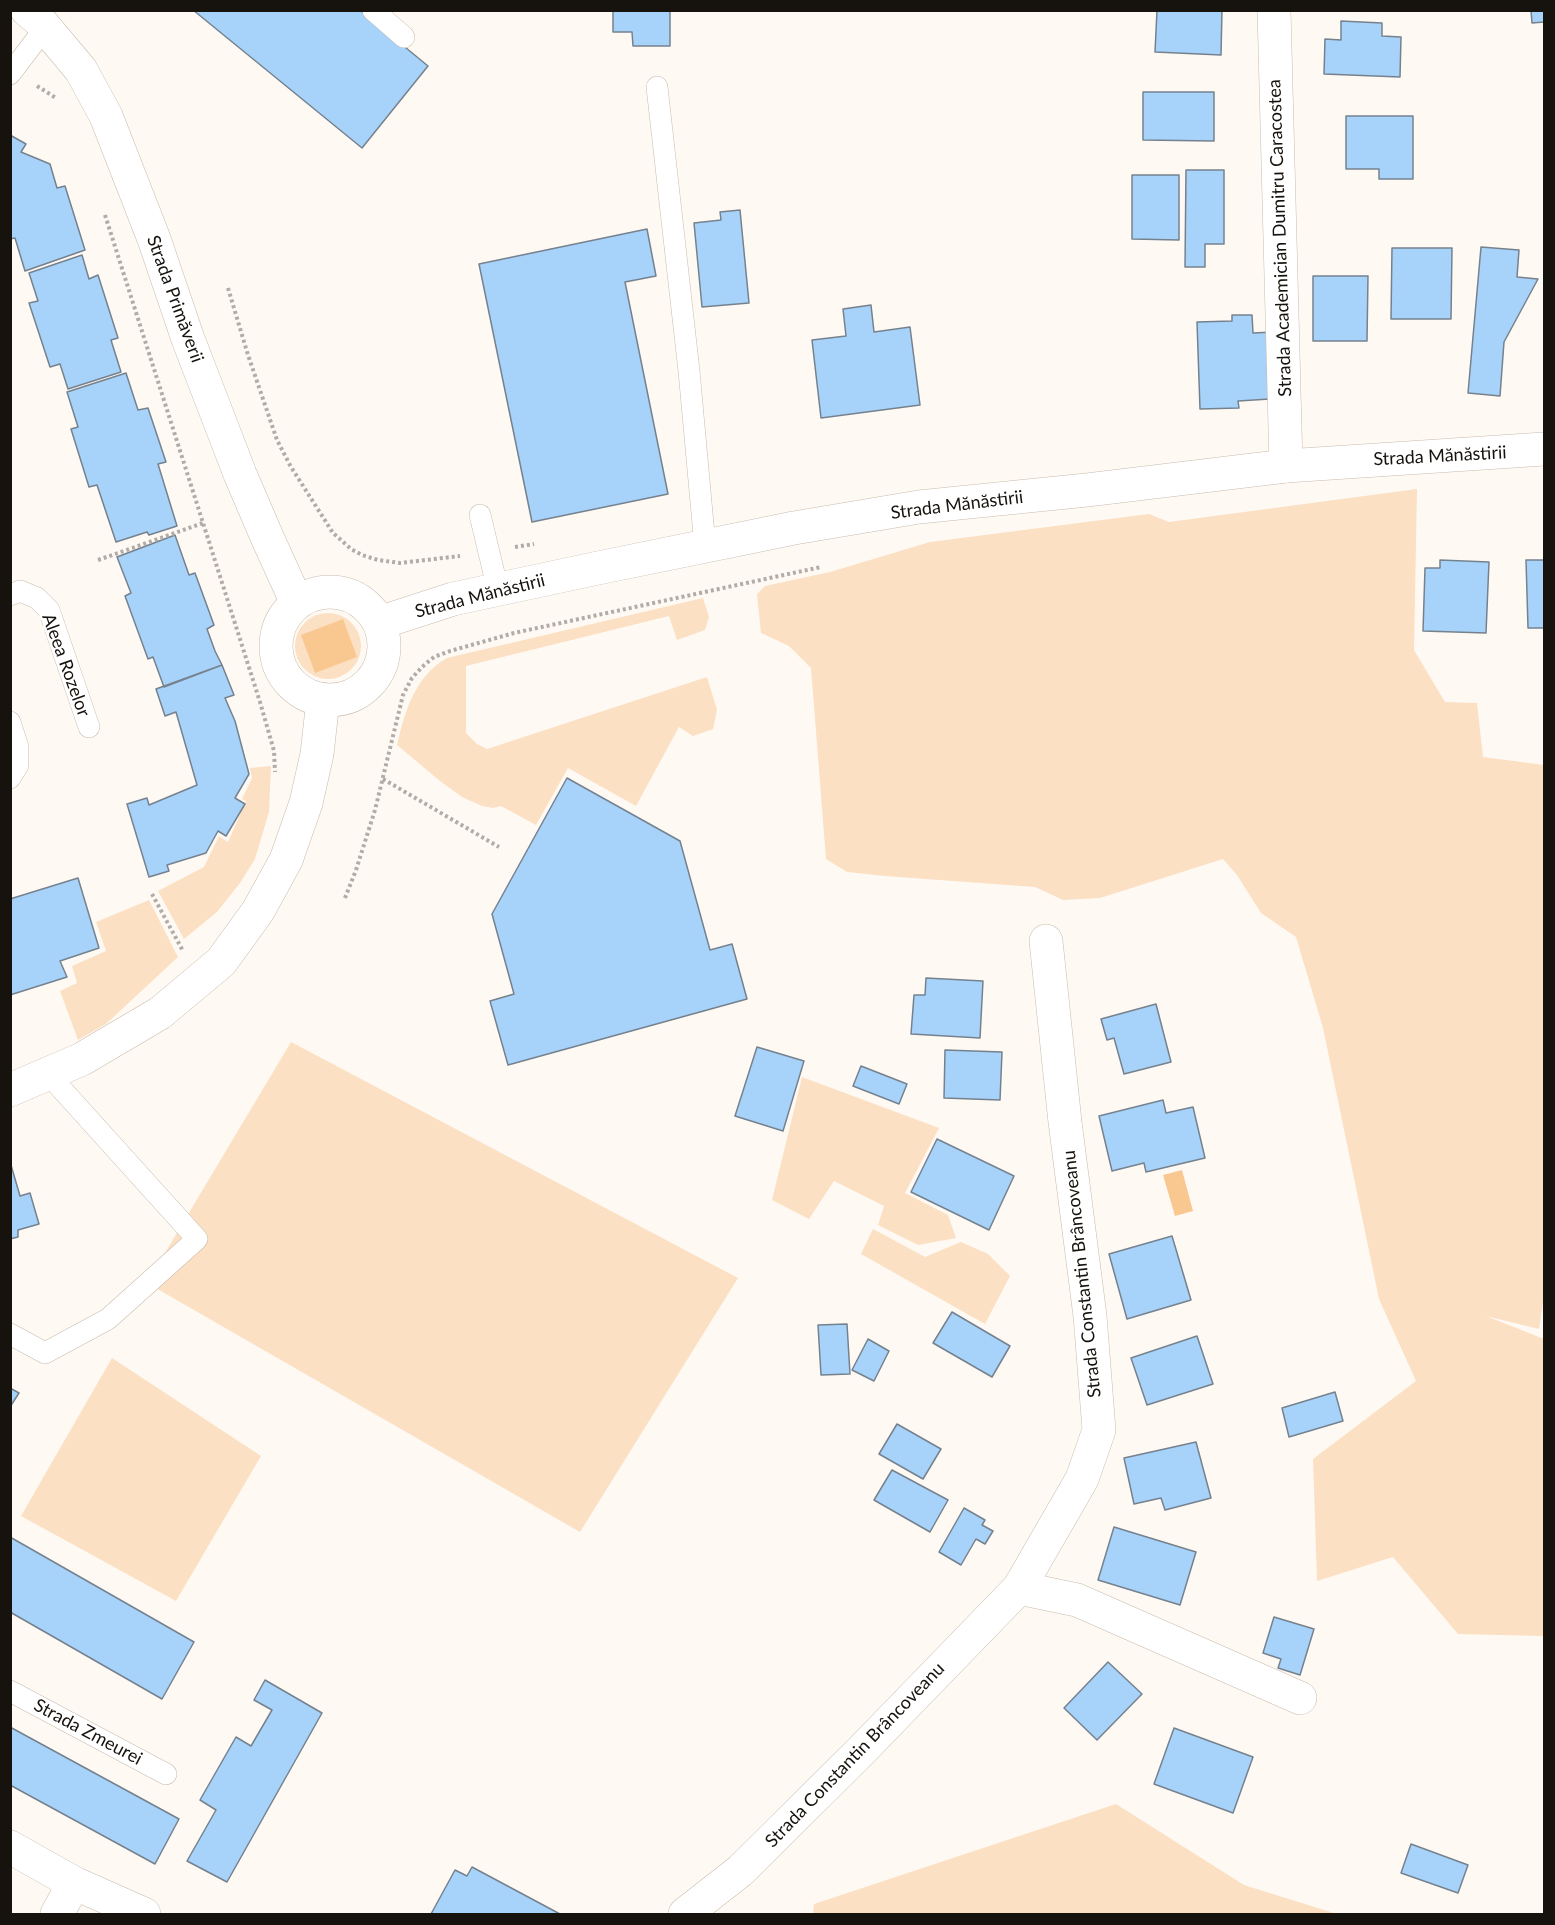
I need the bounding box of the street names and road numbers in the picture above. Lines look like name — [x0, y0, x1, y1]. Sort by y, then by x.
street label: Strada Academician Dumitru Caracostea — [1264, 79, 1296, 397]
street label: Strada Primăverii — [142, 233, 208, 365]
street label: Strada Mănăstirii — [1373, 442, 1507, 470]
street label: Strada Mănăstirii — [890, 486, 1024, 524]
street label: Strada Mănăstirii — [413, 569, 547, 623]
street label: Aleea Rozelor — [37, 610, 95, 720]
street label: Strada Constantin Brâncoveanu — [1058, 1149, 1106, 1399]
street label: Strada Constantin Brâncoveanu — [761, 1658, 949, 1852]
street label: Strada Zmeurei — [30, 1694, 146, 1770]

